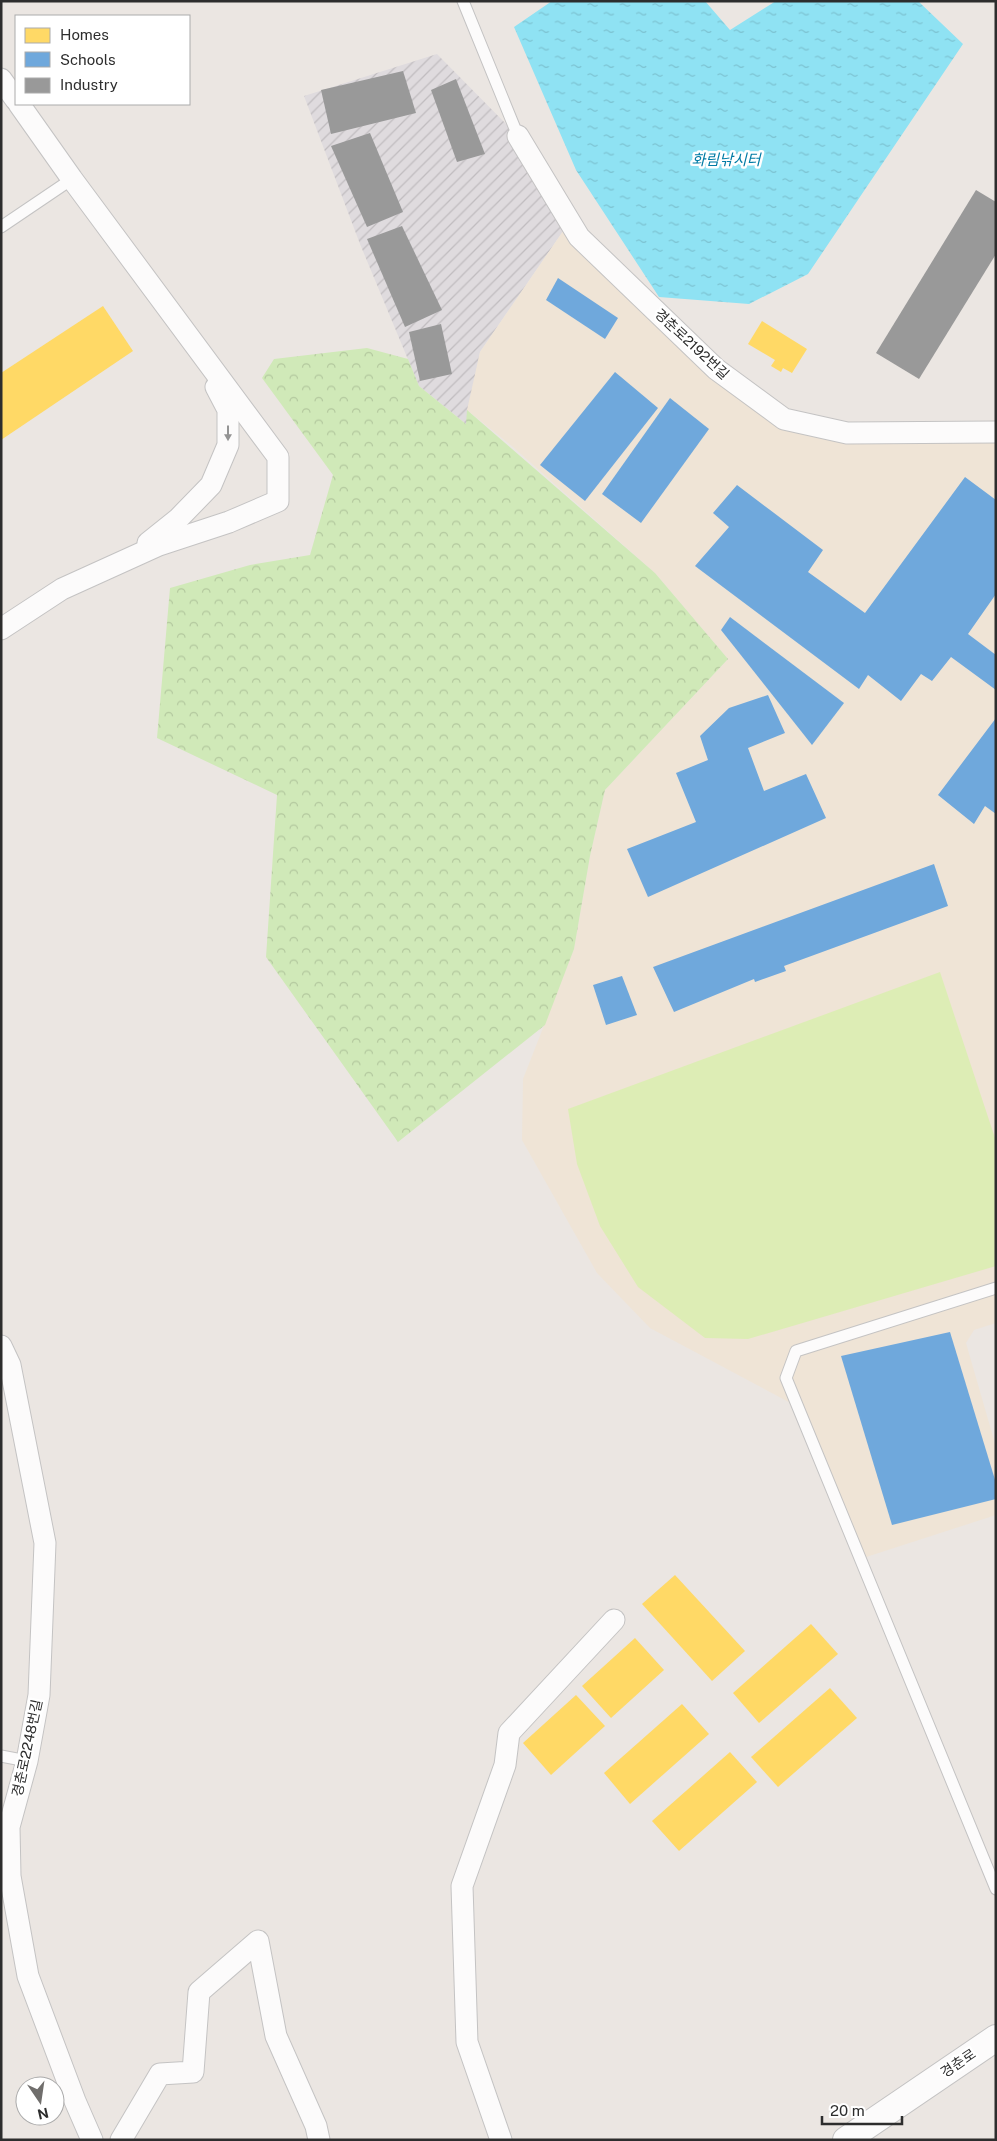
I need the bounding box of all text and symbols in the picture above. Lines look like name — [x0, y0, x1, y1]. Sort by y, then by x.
legend — [15, 15, 190, 105]
text: Homes — [60, 26, 109, 43]
text: Schools — [60, 51, 116, 68]
text: Industry — [60, 76, 118, 93]
water label: 화림낚시터 — [691, 151, 763, 168]
street label: 경춘로2192번길 — [652, 306, 732, 382]
one-way arrow — [224, 425, 232, 441]
street label: 경춘로2248번길 — [9, 1698, 45, 1798]
street label: 경춘로 — [938, 2045, 979, 2080]
north arrow — [15, 2076, 65, 2126]
scale bar — [822, 2094, 902, 2126]
text: 20 m — [830, 2102, 865, 2119]
text: N — [36, 2105, 50, 2123]

